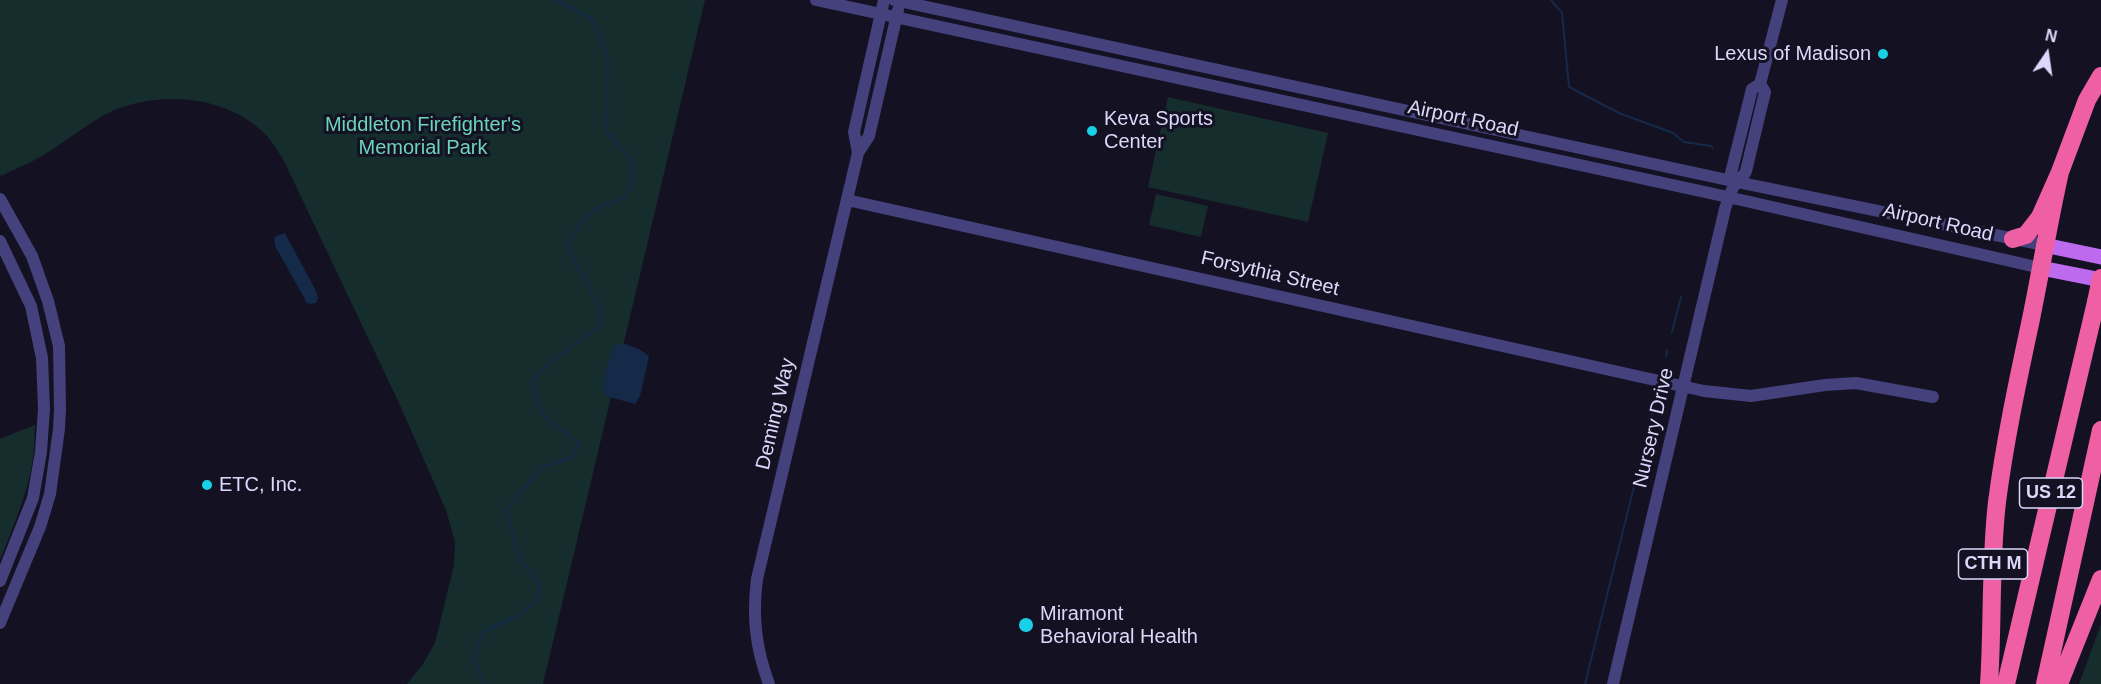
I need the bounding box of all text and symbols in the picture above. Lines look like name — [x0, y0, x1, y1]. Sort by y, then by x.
north arrow — [2017, 24, 2077, 84]
text: N — [2044, 26, 2059, 46]
place label: Lexus of Madison — [1714, 42, 1871, 66]
marker: Lexus of Madison — [1876, 47, 1890, 61]
street label: Airport Road — [1406, 96, 1520, 142]
place label: Keva Sports Center — [1104, 107, 1213, 154]
park label: Middleton Firefighter's Memorial Park — [325, 113, 521, 160]
marker: Keva Sports Center — [1085, 124, 1099, 138]
street label: Airport Road — [1881, 199, 1995, 247]
street label: Forsythia Street — [1199, 246, 1341, 302]
street label: Deming Way — [752, 356, 800, 472]
street label: Nursery Drive — [1629, 366, 1679, 490]
place label: ETC, Inc. — [219, 473, 302, 497]
marker: ETC, Inc. — [200, 478, 214, 492]
road number: US 12 — [2020, 478, 2082, 508]
road number: CTH M — [1958, 549, 2028, 579]
place label: Miramont Behavioral Health — [1040, 602, 1198, 649]
marker: Miramont Behavioral Health — [1017, 616, 1035, 634]

